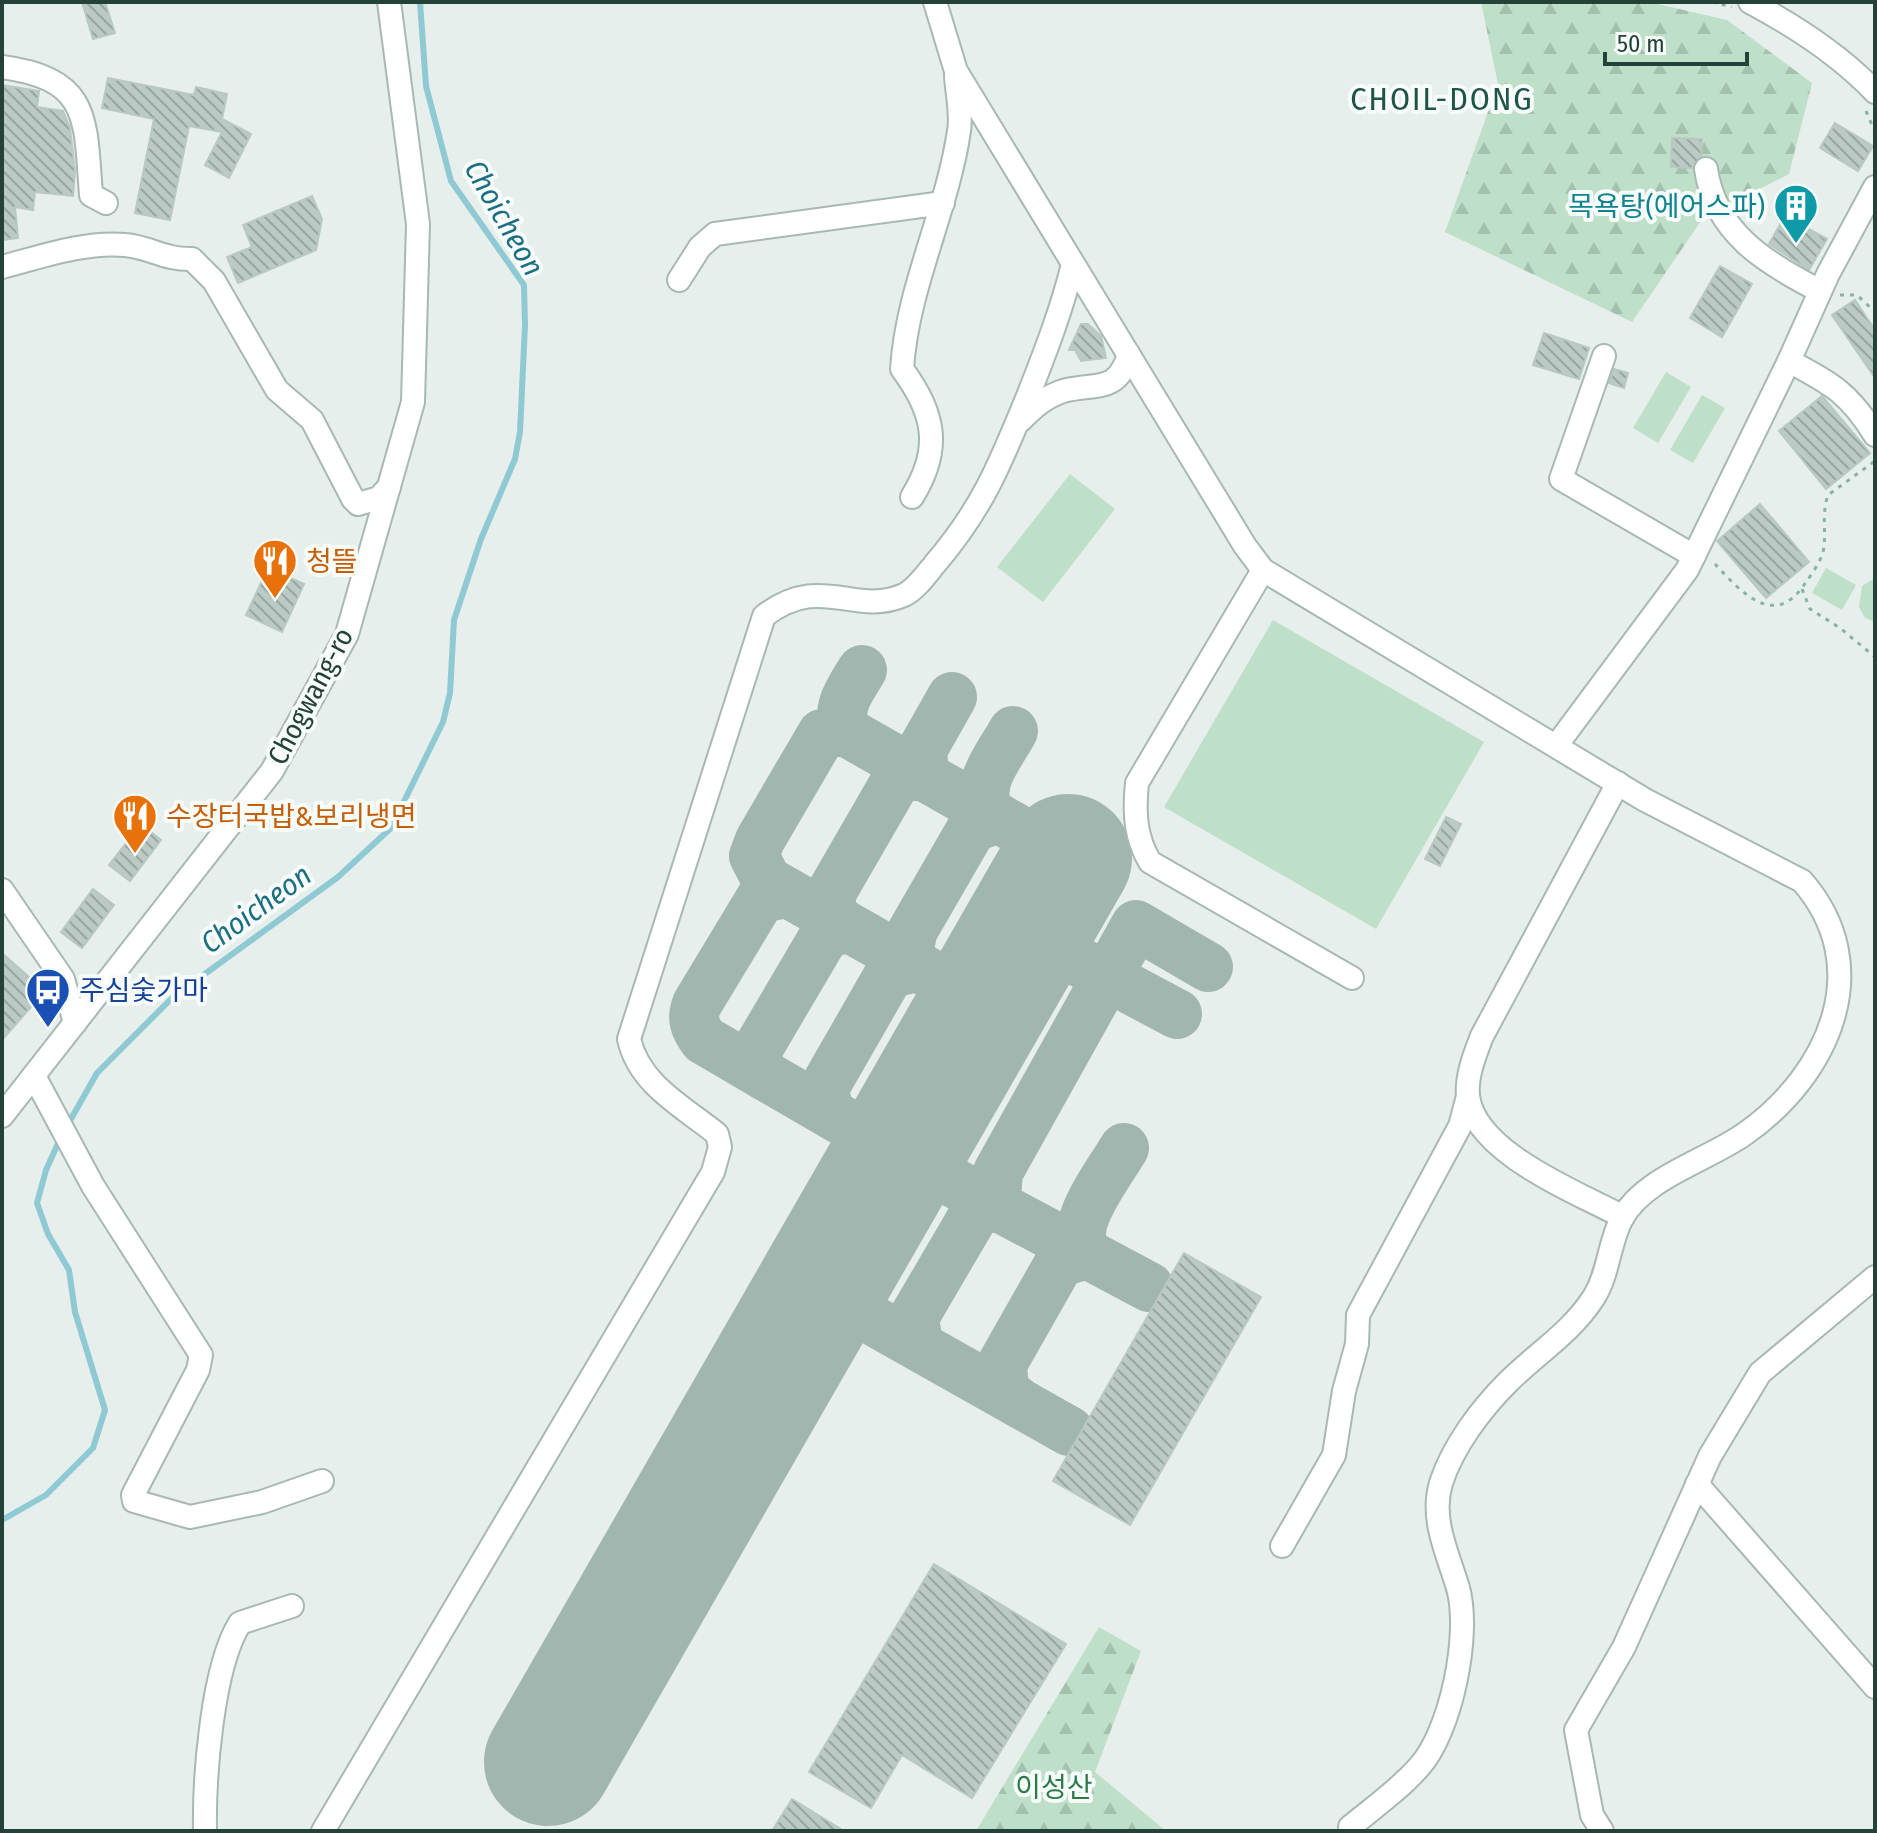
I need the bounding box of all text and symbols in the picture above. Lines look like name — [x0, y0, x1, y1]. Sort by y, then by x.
scale bar — [1605, 16, 1747, 66]
text: 50 m — [1617, 30, 1665, 58]
district label: CHOIL-DONG — [1350, 80, 1534, 118]
water label: Choicheon — [456, 154, 552, 282]
building icon: 목욕탕(에어스파) — [1772, 182, 1820, 245]
place label: 목욕탕(에어스파) — [1568, 190, 1765, 223]
restaurant icon: 청뜰 — [251, 537, 299, 600]
place label: 청뜰 — [306, 545, 358, 578]
street label: Chogwang-ro — [261, 622, 360, 770]
restaurant icon: 수장터국밥&보리냉면 — [111, 792, 159, 855]
place label: 수장터국밥&보리냉면 — [166, 800, 416, 833]
water label: Choicheon — [194, 857, 318, 961]
bus stop icon: 주심숯가마 — [24, 966, 72, 1029]
place label: 주심숯가마 — [79, 974, 208, 1007]
park label: 이성산 — [1015, 1771, 1093, 1804]

